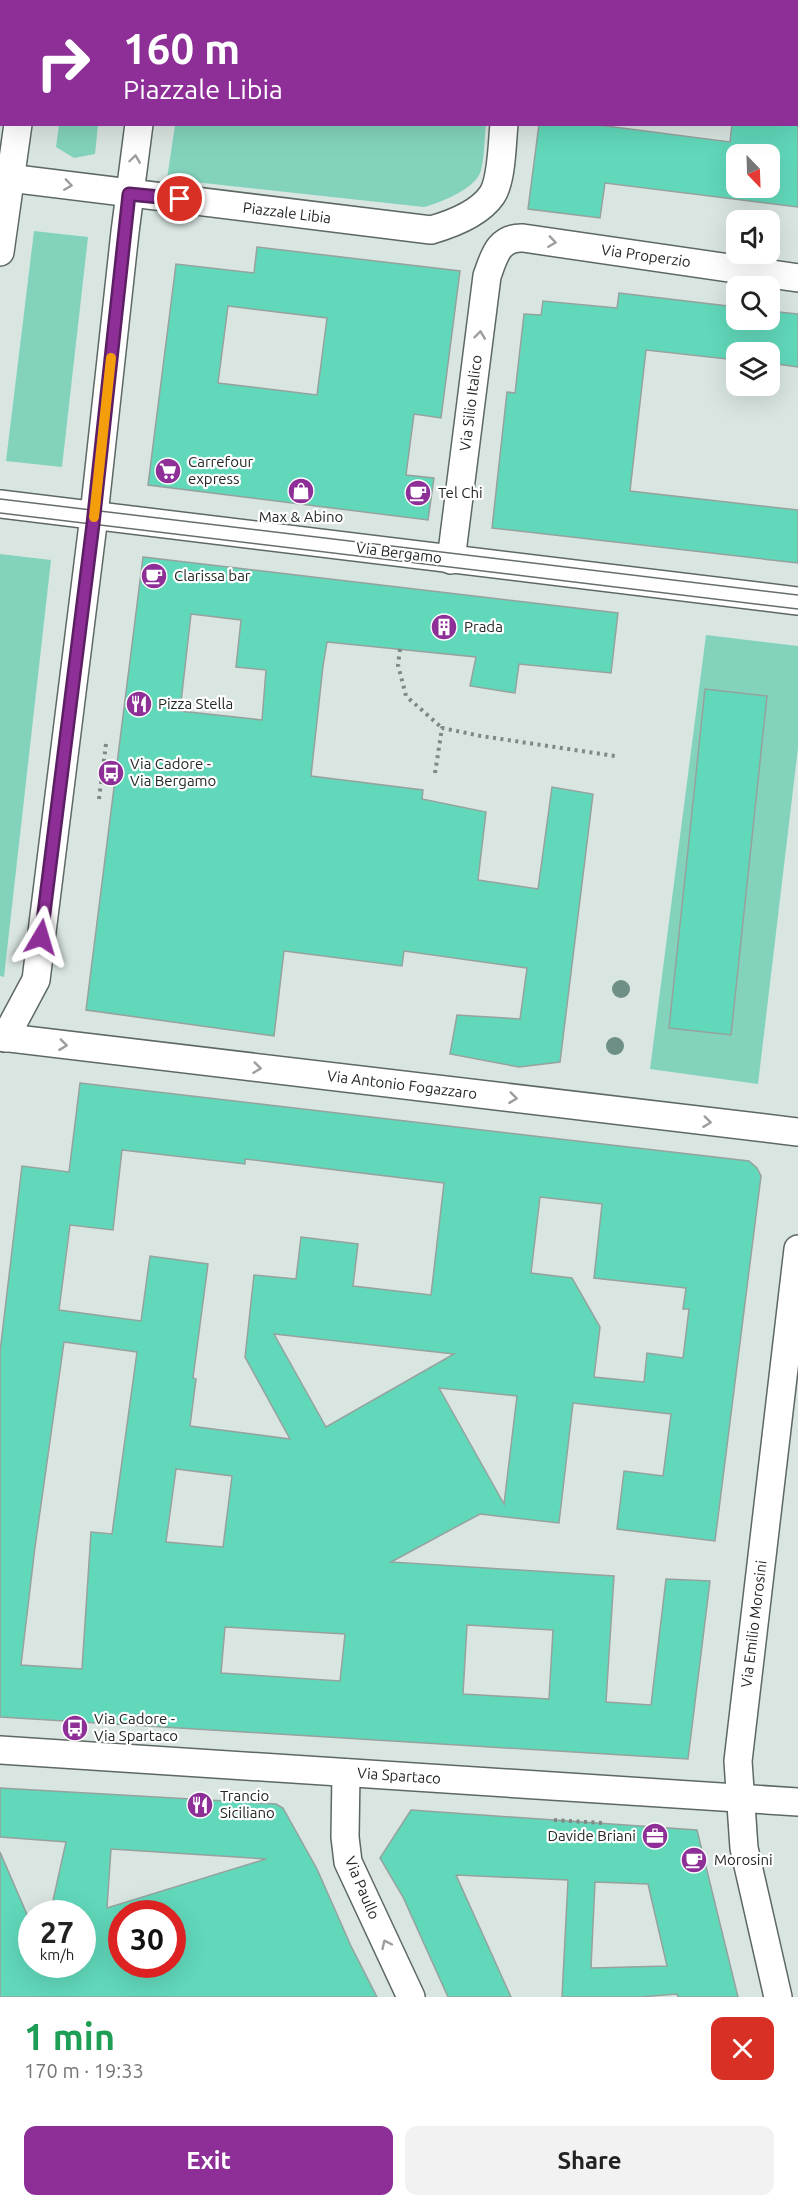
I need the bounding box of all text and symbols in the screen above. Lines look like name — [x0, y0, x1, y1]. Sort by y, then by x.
icon: right — [24, 24, 102, 102]
text: 160 m — [123, 25, 240, 72]
text: Piazzale Libia — [123, 74, 283, 104]
north arrow — [726, 144, 780, 198]
map controls — [726, 144, 780, 396]
one-way arrow — [128, 154, 140, 164]
pin — [154, 173, 205, 224]
one-way arrow — [63, 179, 72, 191]
icon: arrive — [163, 182, 196, 215]
street label: Piazzale Libia — [242, 199, 332, 226]
button: sound — [726, 210, 780, 264]
one-way arrow — [548, 236, 557, 248]
street label: Via Properzio — [600, 241, 692, 270]
button: search — [726, 276, 780, 330]
one-way arrow — [473, 330, 485, 340]
button: layers — [726, 342, 780, 396]
street label: Via Silio Italico — [456, 354, 485, 452]
place label: Carrefour express — [188, 453, 254, 487]
supermarket icon: Carrefour express — [153, 456, 183, 486]
shop icon: Max & Abino — [286, 476, 316, 506]
cafe icon: Tel Chi — [403, 478, 433, 508]
place label: Tel Chi — [438, 484, 483, 501]
place label: Max & Abino — [259, 508, 343, 525]
street label: Via Bergamo — [355, 539, 443, 566]
cafe icon: Clarissa bar — [139, 561, 169, 591]
place label: Clarissa bar — [174, 567, 251, 584]
building icon: Prada — [429, 612, 459, 642]
place label: Prada — [464, 618, 503, 635]
restaurant icon: Pizza Stella — [124, 689, 154, 719]
place label: Pizza Stella — [158, 695, 233, 712]
place label: Via Cadore - Via Bergamo — [130, 755, 216, 789]
bus stop icon: Via Cadore - Via Bergamo — [96, 758, 126, 788]
position arrow — [9, 905, 73, 969]
one-way arrow — [59, 1038, 68, 1051]
one-way arrow — [252, 1061, 261, 1074]
street label: Via Antonio Fogazzaro — [326, 1067, 478, 1102]
one-way arrow — [508, 1092, 518, 1104]
one-way arrow — [702, 1115, 711, 1127]
street label: Via Emilio Morosini — [737, 1559, 770, 1689]
place label: Via Cadore - Via Spartaco — [94, 1710, 178, 1744]
bus stop icon: Via Cadore - Via Spartaco — [60, 1713, 90, 1743]
street label: Via Spartaco — [356, 1764, 442, 1787]
place label: Trancio Siciliano — [220, 1787, 275, 1821]
restaurant icon: Trancio Siciliano — [185, 1790, 215, 1820]
office icon: Davide Briani — [640, 1821, 670, 1851]
place label: Davide Briani — [547, 1827, 636, 1844]
cafe icon: Morosini — [679, 1845, 709, 1875]
place label: Morosini — [714, 1851, 773, 1868]
street label: Via Paullo — [342, 1854, 383, 1922]
speed limit sign: 30 — [108, 1900, 186, 1978]
text: 27 — [40, 1915, 74, 1949]
one-way arrow — [382, 1939, 394, 1950]
text: km/h — [40, 1946, 74, 1963]
text: 1 min — [24, 2016, 115, 2057]
button: close — [711, 2017, 774, 2080]
text: 170 m · 19:33 — [24, 2059, 144, 2082]
button: Exit — [24, 2126, 393, 2195]
button: Share — [405, 2126, 774, 2195]

